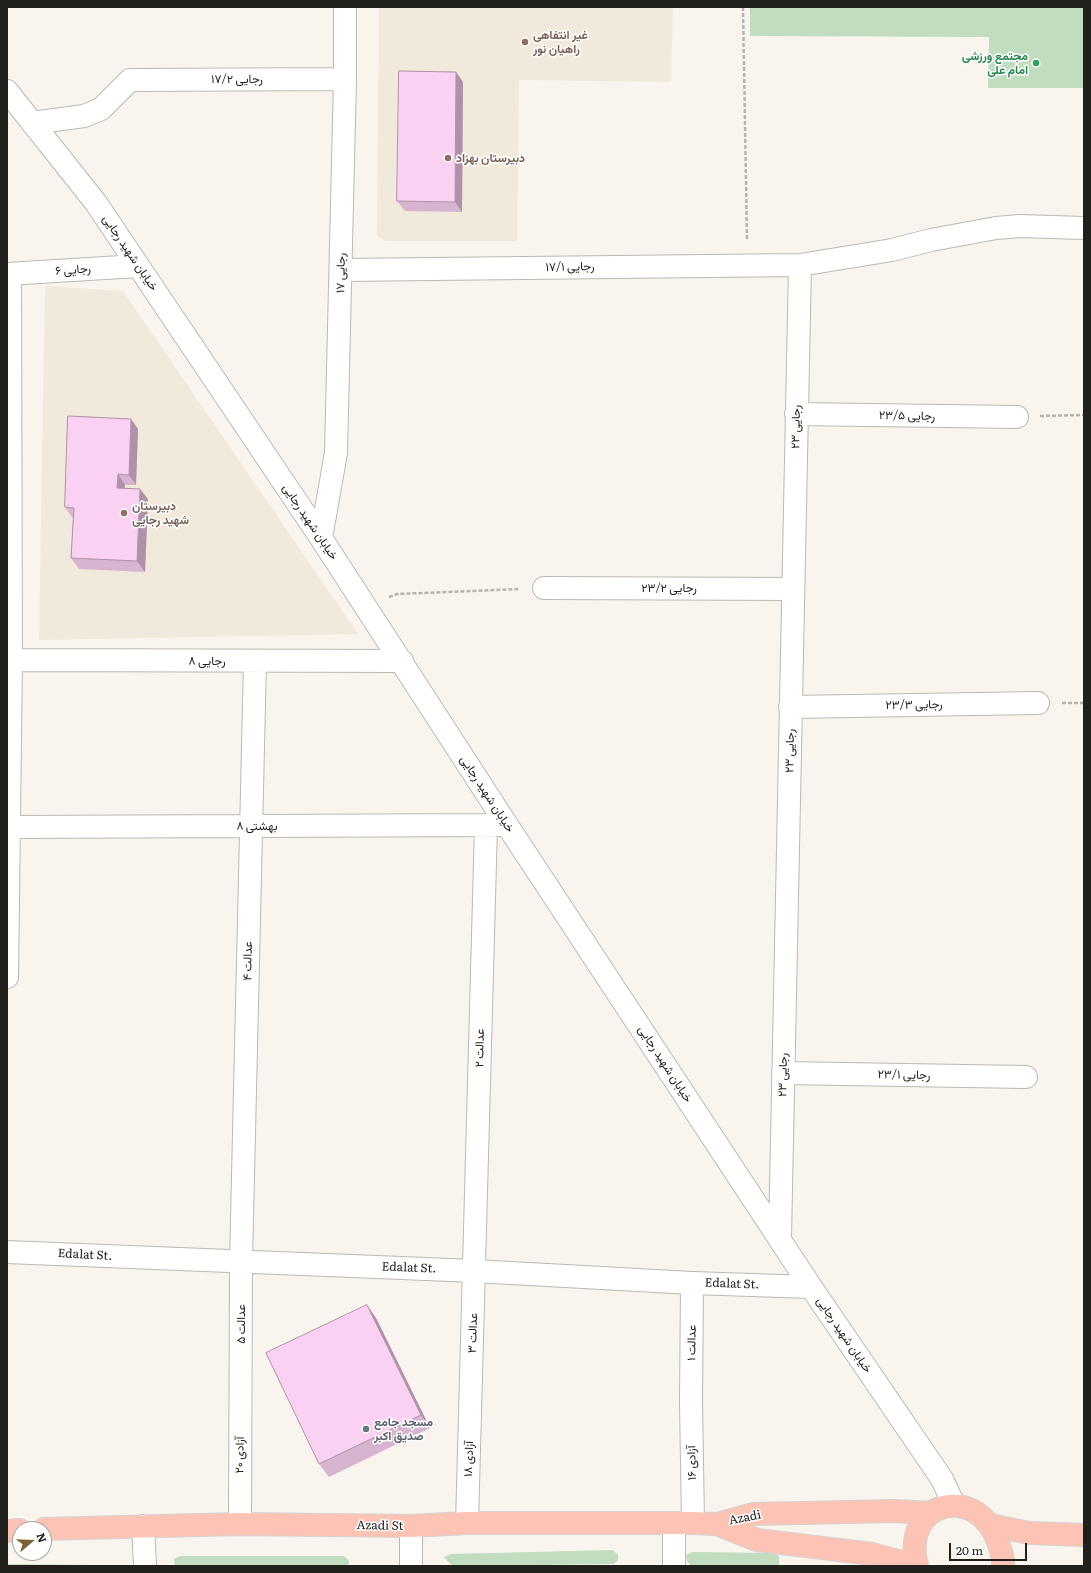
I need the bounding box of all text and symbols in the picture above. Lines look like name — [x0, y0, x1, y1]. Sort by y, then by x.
place label: غیر انتفاهی راهیان نور — [533, 28, 588, 56]
marker: غیر انتفاهی راهیان نور — [520, 37, 530, 47]
place label: مجتمع ورزشی امام علی — [962, 49, 1028, 77]
marker: مجتمع ورزشی امام علی — [1031, 58, 1041, 68]
street label: رجایی ۱۷/۲ — [211, 72, 263, 86]
place label: دبیرستان بهزاد — [456, 151, 525, 165]
marker: دبیرستان بهزاد — [443, 153, 453, 163]
street label: خیابان شهید رجایی — [99, 212, 161, 294]
street label: رجایی ۱۷ — [333, 253, 349, 293]
street label: رجایی ۱۷/۱ — [545, 259, 595, 275]
street label: رجایی ۶ — [55, 262, 91, 278]
street label: رجایی ۲۳ — [788, 405, 804, 449]
street label: رجایی ۲۳/۵ — [879, 408, 935, 424]
street label: خیابان شهید رجایی — [279, 481, 341, 563]
place label: دبیرستان شهید رجایی — [132, 499, 189, 527]
marker: دبیرستان شهید رجایی — [119, 508, 129, 518]
street label: رجایی ۲۳/۲ — [641, 581, 697, 595]
street label: رجایی ۸ — [189, 654, 225, 668]
street label: رجایی ۲۳/۳ — [885, 697, 943, 713]
street label: رجایی ۲۳ — [782, 729, 798, 773]
street label: خیابان شهید رجایی — [457, 753, 517, 835]
street label: بهشتی ۸ — [236, 819, 278, 833]
street label: عدالت ۴ — [240, 941, 256, 981]
street label: خیابان شهید رجایی — [635, 1023, 695, 1105]
street label: عدالت ۲ — [472, 1029, 488, 1067]
street label: رجایی ۲۳ — [775, 1053, 791, 1097]
street label: رجایی ۲۳/۱ — [878, 1067, 930, 1083]
street label: Edalat St. — [57, 1246, 113, 1264]
street label: Edalat St. — [381, 1260, 437, 1276]
street label: Edalat St. — [704, 1276, 760, 1292]
street label: خیابان شهید رجایی — [813, 1294, 875, 1376]
street label: عدالت ۵ — [234, 1304, 248, 1344]
street label: عدالت ۳ — [465, 1313, 481, 1353]
street label: عدالت ۱ — [684, 1325, 700, 1361]
place label: مسجد جامع صدیق اکبر — [374, 1415, 433, 1443]
marker: مسجد جامع صدیق اکبر — [361, 1424, 371, 1434]
street label: آزادی ۲۰ — [232, 1436, 248, 1474]
street label: آزادی ۱۸ — [461, 1441, 477, 1477]
street label: آزادی ۱۶ — [684, 1445, 700, 1481]
street label: Azadi — [728, 1508, 762, 1528]
street label: Azadi St — [357, 1518, 403, 1534]
north arrow — [12, 1521, 52, 1561]
text: N — [33, 1530, 51, 1544]
scale bar — [951, 1535, 1029, 1561]
text: 20 m — [956, 1541, 983, 1559]

